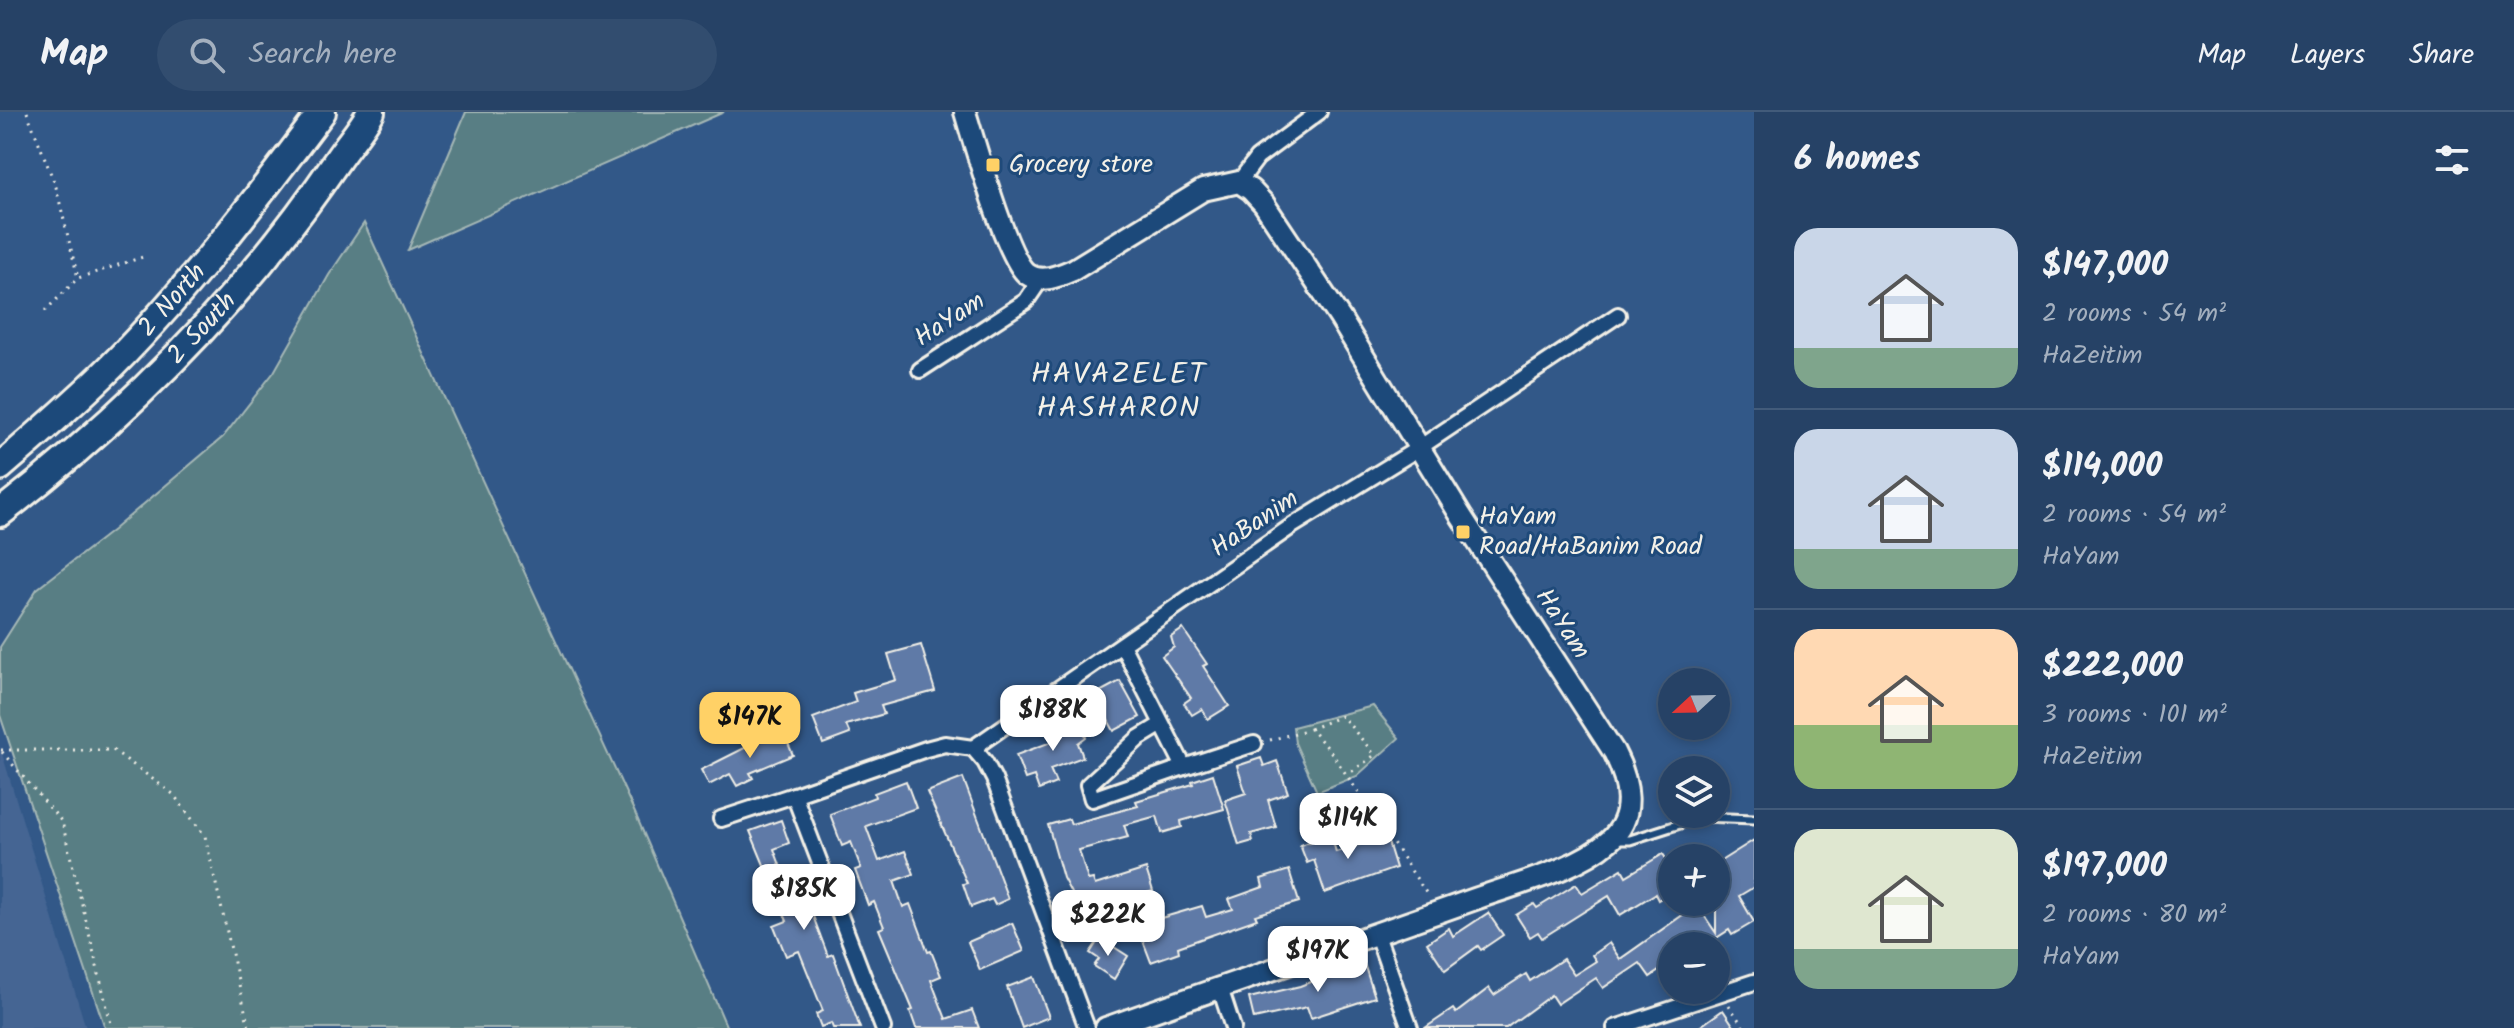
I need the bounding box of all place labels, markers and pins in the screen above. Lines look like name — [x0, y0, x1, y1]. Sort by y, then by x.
place label: Grocery store — [1009, 144, 1153, 186]
marker: Grocery store — [984, 156, 1002, 174]
place label: HaYam Road/HaBanim Road — [1479, 496, 1703, 568]
marker: HaYam Road/HaBanim Road — [1454, 523, 1472, 541]
pin: $188K — [997, 685, 1109, 753]
pin: $147K — [694, 692, 806, 760]
pin: $114K — [1292, 793, 1404, 861]
pin: $185K — [748, 864, 860, 932]
pin: $222K — [1052, 890, 1164, 958]
pin: $197K — [1262, 926, 1374, 994]

